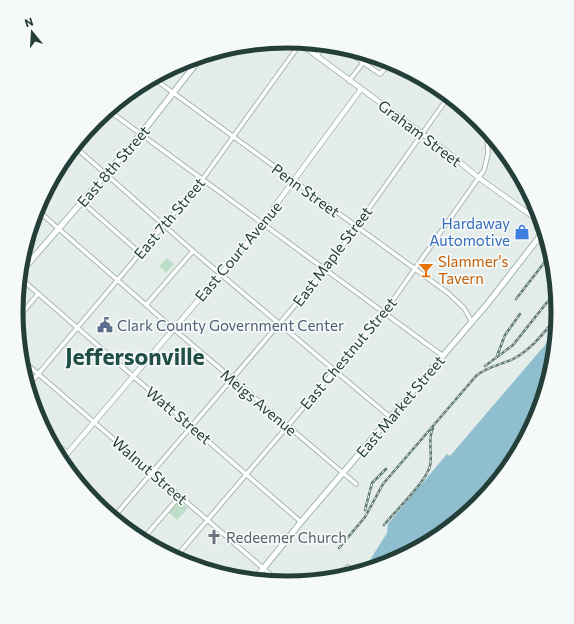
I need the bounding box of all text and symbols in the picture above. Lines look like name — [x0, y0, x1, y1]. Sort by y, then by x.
north arrow — [12, 12, 52, 52]
text: N — [23, 15, 35, 29]
street label: Graham Street — [375, 96, 465, 170]
street label: East 8th Street — [73, 122, 153, 210]
street label: Penn Street — [269, 159, 343, 221]
street label: East 7th Street — [130, 174, 208, 262]
street label: East Court Avenue — [191, 197, 285, 305]
street label: East Maple Street — [289, 202, 375, 310]
place label: Hardaway Automotive — [429, 214, 510, 249]
shop icon: Hardaway Automotive — [513, 223, 531, 241]
place label: Slammer's Tavern — [438, 252, 509, 287]
bar icon: Slammer's Tavern — [417, 261, 435, 279]
street label: East Chestnut Street — [296, 293, 400, 413]
public building icon: Clark County Government Center — [96, 316, 114, 334]
place label: Clark County Government Center — [117, 316, 344, 334]
district label: Jeffersonville — [65, 342, 205, 370]
street label: East Market Street — [352, 351, 448, 461]
street label: Meigs Avenue — [217, 365, 301, 439]
street label: Watt Street — [143, 382, 215, 448]
street label: Walnut Street — [108, 432, 192, 508]
church icon: Redeemer Church — [205, 528, 223, 546]
place label: Redeemer Church — [226, 528, 347, 546]

